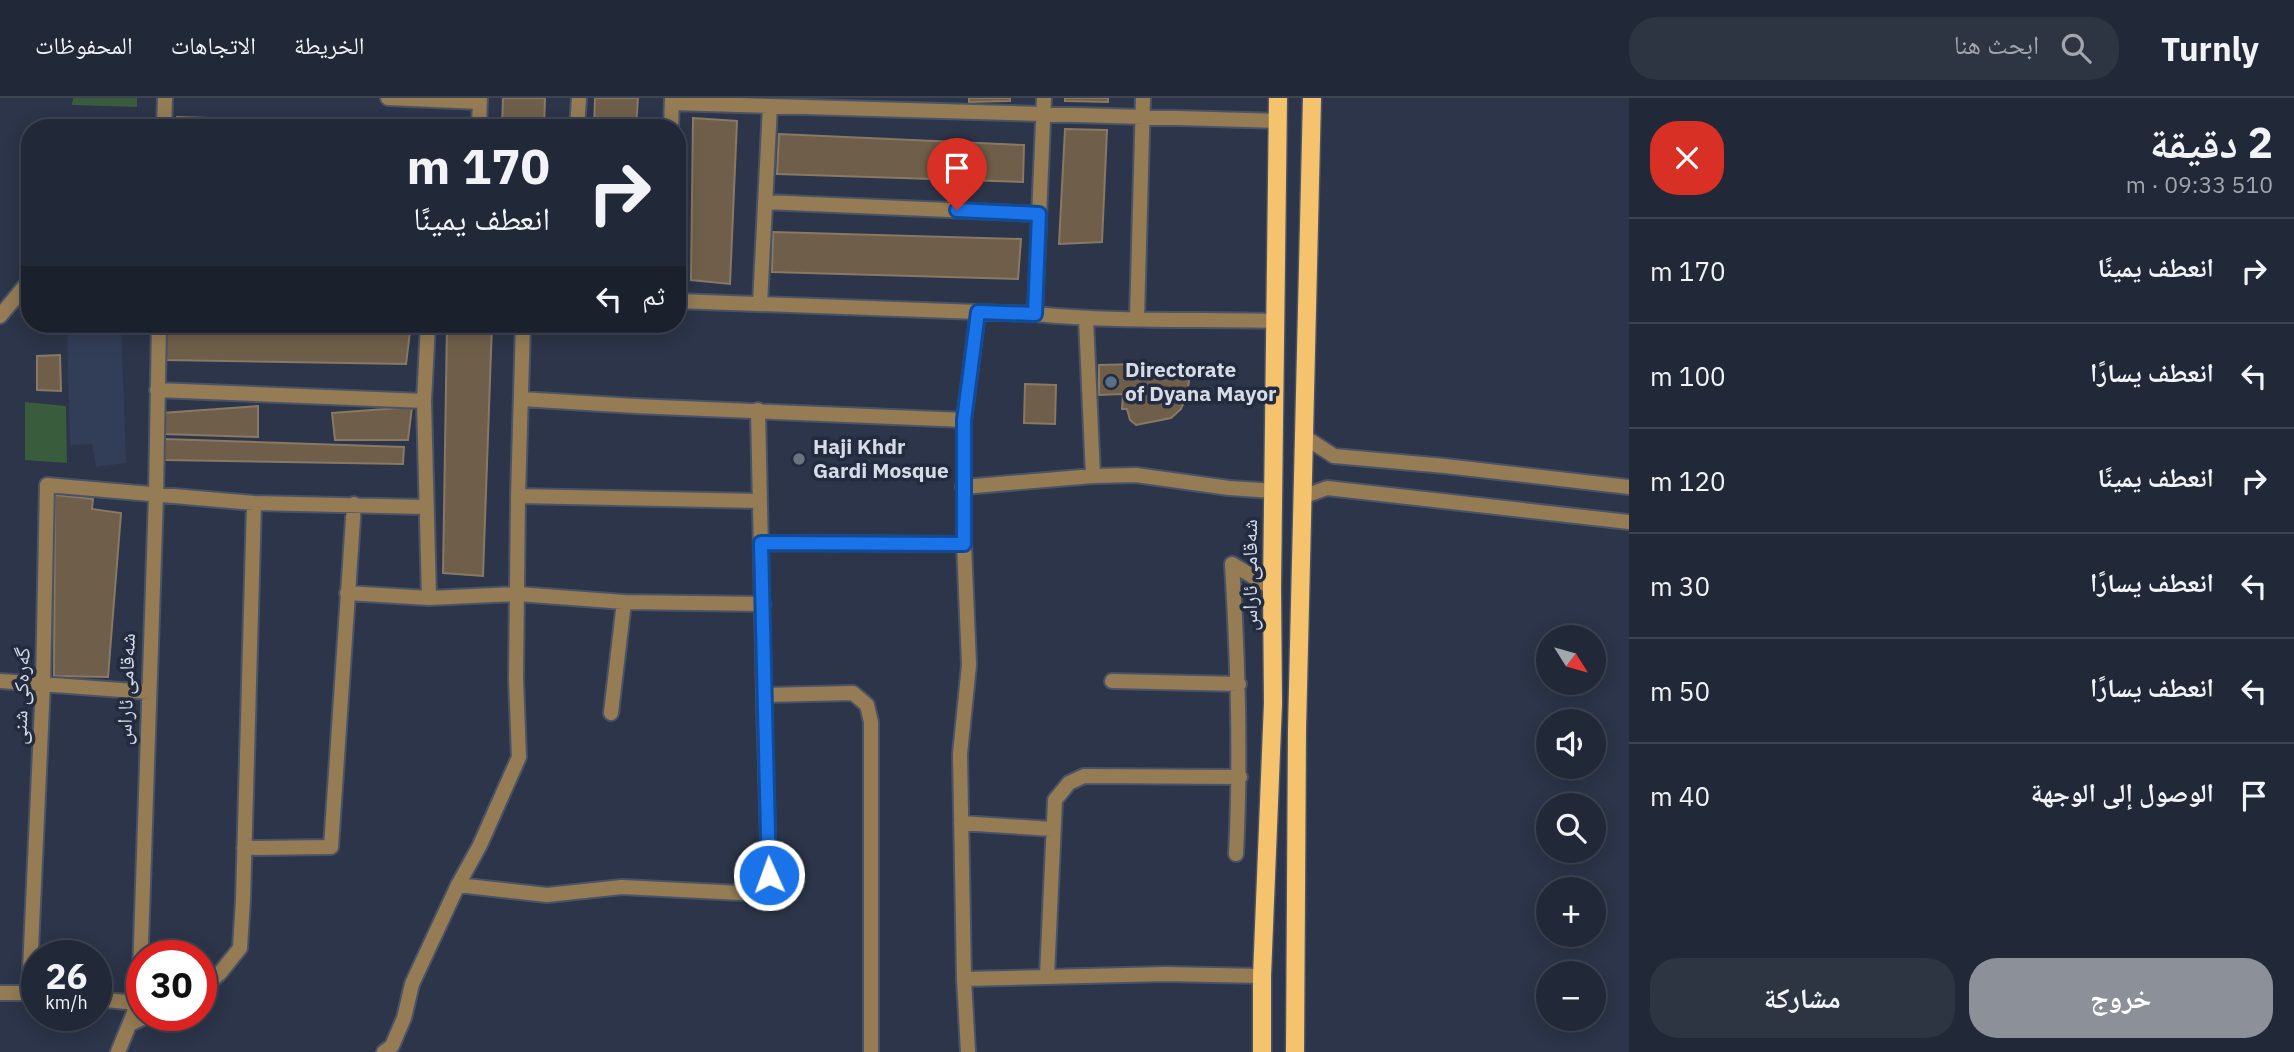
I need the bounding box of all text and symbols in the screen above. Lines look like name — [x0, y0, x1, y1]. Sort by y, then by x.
search box — [1629, 17, 2119, 80]
text: ابحث هنا — [1954, 27, 2039, 61]
text: Turnly — [2161, 27, 2259, 70]
text: المحفوظات — [35, 29, 133, 61]
text: الاتجاهات — [171, 29, 256, 61]
text: الخريطة — [294, 29, 365, 61]
icon: search — [2057, 29, 2095, 67]
text: 2 دقيقة — [2150, 115, 2273, 170]
button: close — [1650, 121, 1724, 195]
text: 170 m — [406, 134, 550, 197]
pin — [927, 138, 987, 210]
icon: right — [574, 147, 665, 238]
icon: arrive — [938, 149, 976, 187]
text: 510 m · 09:33 — [2126, 169, 2273, 199]
text: انعطف يمينًا — [413, 197, 550, 239]
text: انعطف يمينًا — [2098, 250, 2214, 284]
icon: right — [2235, 252, 2273, 290]
text: 170 m — [1650, 254, 1726, 288]
text: ثم — [642, 278, 665, 312]
icon: left — [590, 280, 628, 318]
place label: Directorate of Dyana Mayor — [1125, 355, 1277, 407]
text: انعطف يسارًا — [2090, 355, 2214, 389]
icon: left — [2235, 357, 2273, 395]
text: 100 m — [1650, 359, 1726, 393]
marker: Directorate of Dyana Mayor — [1103, 374, 1119, 390]
place label: Haji Khdr Gardi Mosque — [813, 432, 949, 484]
marker: Haji Khdr Gardi Mosque — [791, 451, 807, 467]
text: انعطف يمينًا — [2098, 460, 2214, 494]
icon: right — [2235, 462, 2273, 500]
text: 120 m — [1650, 464, 1726, 498]
street label: شەقامی ئاراس — [1235, 519, 1263, 631]
text: انعطف يسارًا — [2090, 565, 2214, 599]
icon: left — [2235, 567, 2273, 605]
text: 30 m — [1650, 569, 1710, 603]
north arrow — [1536, 625, 1606, 695]
map controls — [1536, 625, 1606, 1031]
street label: شەقامی ئاراس — [109, 633, 141, 745]
street label: گەرەکی شنی — [4, 647, 36, 745]
text: انعطف يسارًا — [2090, 670, 2214, 704]
icon: left — [2235, 672, 2273, 710]
text: 50 m — [1650, 674, 1710, 708]
button: sound — [1536, 709, 1606, 779]
text: الوصول إلى الوجهة — [2031, 775, 2214, 809]
icon: arrive — [2235, 777, 2273, 815]
text: 40 m — [1650, 779, 1710, 813]
button: search — [1536, 793, 1606, 863]
position arrow — [732, 838, 806, 912]
button: + — [1536, 877, 1606, 947]
speed limit sign: 30 — [126, 940, 217, 1031]
text: 26 — [45, 953, 88, 999]
button: مشاركة — [1650, 958, 1955, 1038]
button: خروج — [1969, 958, 2273, 1038]
button: − — [1536, 961, 1606, 1031]
text: km/h — [45, 991, 88, 1014]

